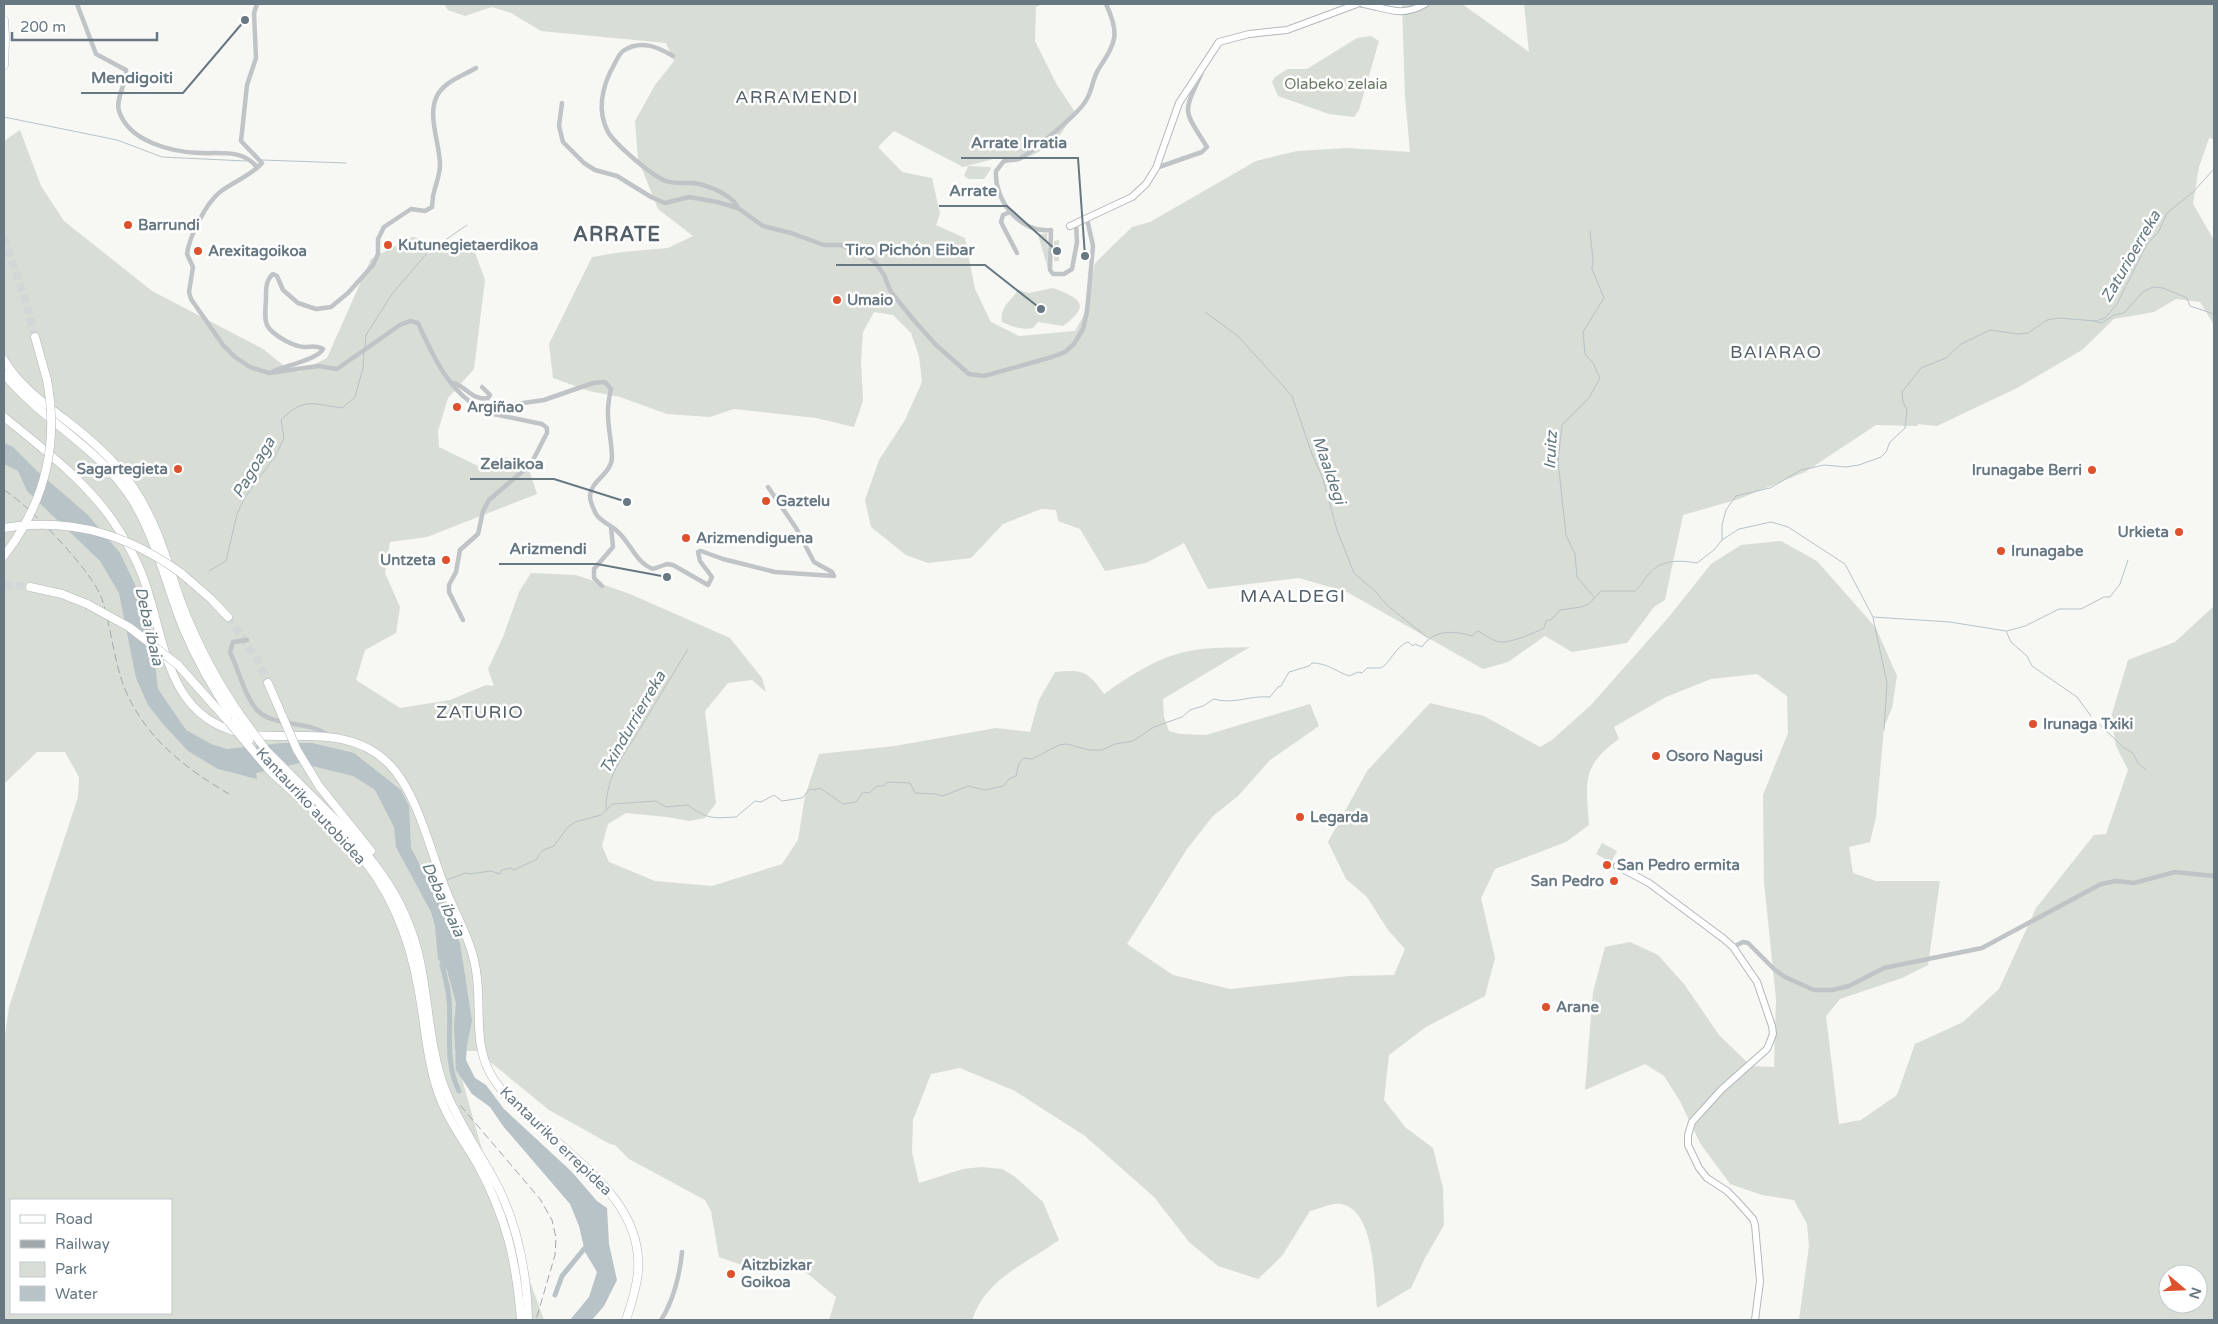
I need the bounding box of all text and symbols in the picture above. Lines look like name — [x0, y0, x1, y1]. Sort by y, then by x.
scale bar — [12, 10, 158, 42]
text: 200 m — [20, 18, 66, 36]
callout: Mendigoiti — [81, 62, 183, 93]
text: Mendigoiti — [91, 68, 173, 88]
park label: Olabeko zelaia — [1284, 75, 1388, 93]
district label: ARRAMENDI — [735, 86, 859, 108]
callout: Arrate Irratia — [961, 127, 1078, 158]
text: Arrate Irratia — [971, 133, 1067, 153]
callout: Arrate — [939, 175, 1007, 206]
text: Arrate — [949, 181, 997, 201]
water label: Zaturioerreka — [2097, 206, 2166, 306]
place label: Barrundi — [138, 216, 200, 234]
marker: Barrundi — [122, 219, 134, 231]
district label: ARRATE — [573, 223, 661, 247]
callout: Tiro Pichón Eibar — [836, 234, 985, 265]
place label: Kutunegietaerdikoa — [398, 236, 538, 255]
marker: Kutunegietaerdikoa — [382, 239, 394, 251]
text: Tiro Pichón Eibar — [844, 240, 976, 260]
place label: Arexitagoikoa — [208, 242, 307, 261]
marker: Arexitagoikoa — [192, 245, 204, 257]
place label: Umaio — [847, 291, 893, 309]
marker: Umaio — [831, 294, 843, 306]
district label: BAIARAO — [1730, 341, 1822, 363]
place label: Argiñao — [467, 398, 524, 417]
marker: Argiñao — [451, 401, 463, 413]
water label: Iruitz — [1540, 428, 1562, 470]
water label: Pagoaga — [228, 433, 280, 501]
water label: Maaldegi — [1308, 434, 1351, 509]
callout: Zelaikoa — [470, 448, 554, 479]
text: Zelaikoa — [480, 454, 544, 474]
place label: Sagartegieta — [77, 460, 168, 479]
place label: Irunagabe Berri — [1972, 461, 2082, 480]
marker: Sagartegieta — [172, 463, 184, 475]
marker: Irunagabe Berri — [2086, 464, 2098, 476]
place label: Gaztelu — [776, 492, 830, 510]
marker: Gaztelu — [760, 495, 772, 507]
place label: Urkieta — [2118, 523, 2169, 541]
marker: Urkieta — [2173, 526, 2185, 538]
place label: Arizmendiguena — [696, 529, 813, 548]
marker: Arizmendiguena — [680, 532, 692, 544]
callout: Arizmendi — [499, 533, 597, 564]
text: Arizmendi — [509, 539, 587, 559]
place label: Irunagabe — [2011, 542, 2084, 561]
marker: Irunagabe — [1995, 545, 2007, 557]
place label: Untzeta — [380, 551, 436, 569]
marker: Untzeta — [440, 554, 452, 566]
water label: Deba ibaia — [130, 585, 168, 668]
district label: MAALDEGI — [1240, 585, 1346, 607]
water label: Txindurrierreka — [596, 667, 671, 777]
district label: ZATURIO — [436, 701, 524, 723]
place label: Irunaga Txiki — [2043, 715, 2133, 734]
marker: Irunaga Txiki — [2027, 718, 2039, 730]
street label: Kantauriko autobidea — [252, 744, 370, 868]
place label: Osoro Nagusi — [1666, 747, 1763, 766]
marker: Osoro Nagusi — [1650, 750, 1662, 762]
place label: Legarda — [1310, 808, 1368, 827]
marker: Legarda — [1294, 811, 1306, 823]
place label: San Pedro ermita — [1617, 856, 1740, 874]
water label: Deba ibaia — [417, 859, 469, 941]
marker: San Pedro ermita — [1601, 859, 1613, 871]
place label: San Pedro — [1531, 872, 1604, 890]
marker: San Pedro — [1608, 875, 1620, 887]
place label: Arane — [1556, 998, 1599, 1016]
marker: Arane — [1540, 1001, 1552, 1013]
street label: Kantauriko errepidea — [496, 1083, 616, 1199]
legend — [10, 1199, 172, 1314]
text: Road — [55, 1210, 93, 1228]
text: Railway — [55, 1235, 110, 1253]
place label: Aitzbizkar Goikoa — [741, 1256, 812, 1291]
text: Park — [55, 1260, 87, 1278]
north arrow — [2158, 1264, 2208, 1314]
marker: Aitzbizkar Goikoa — [725, 1268, 737, 1280]
text: Water — [55, 1285, 98, 1303]
text: N — [2185, 1285, 2205, 1301]

